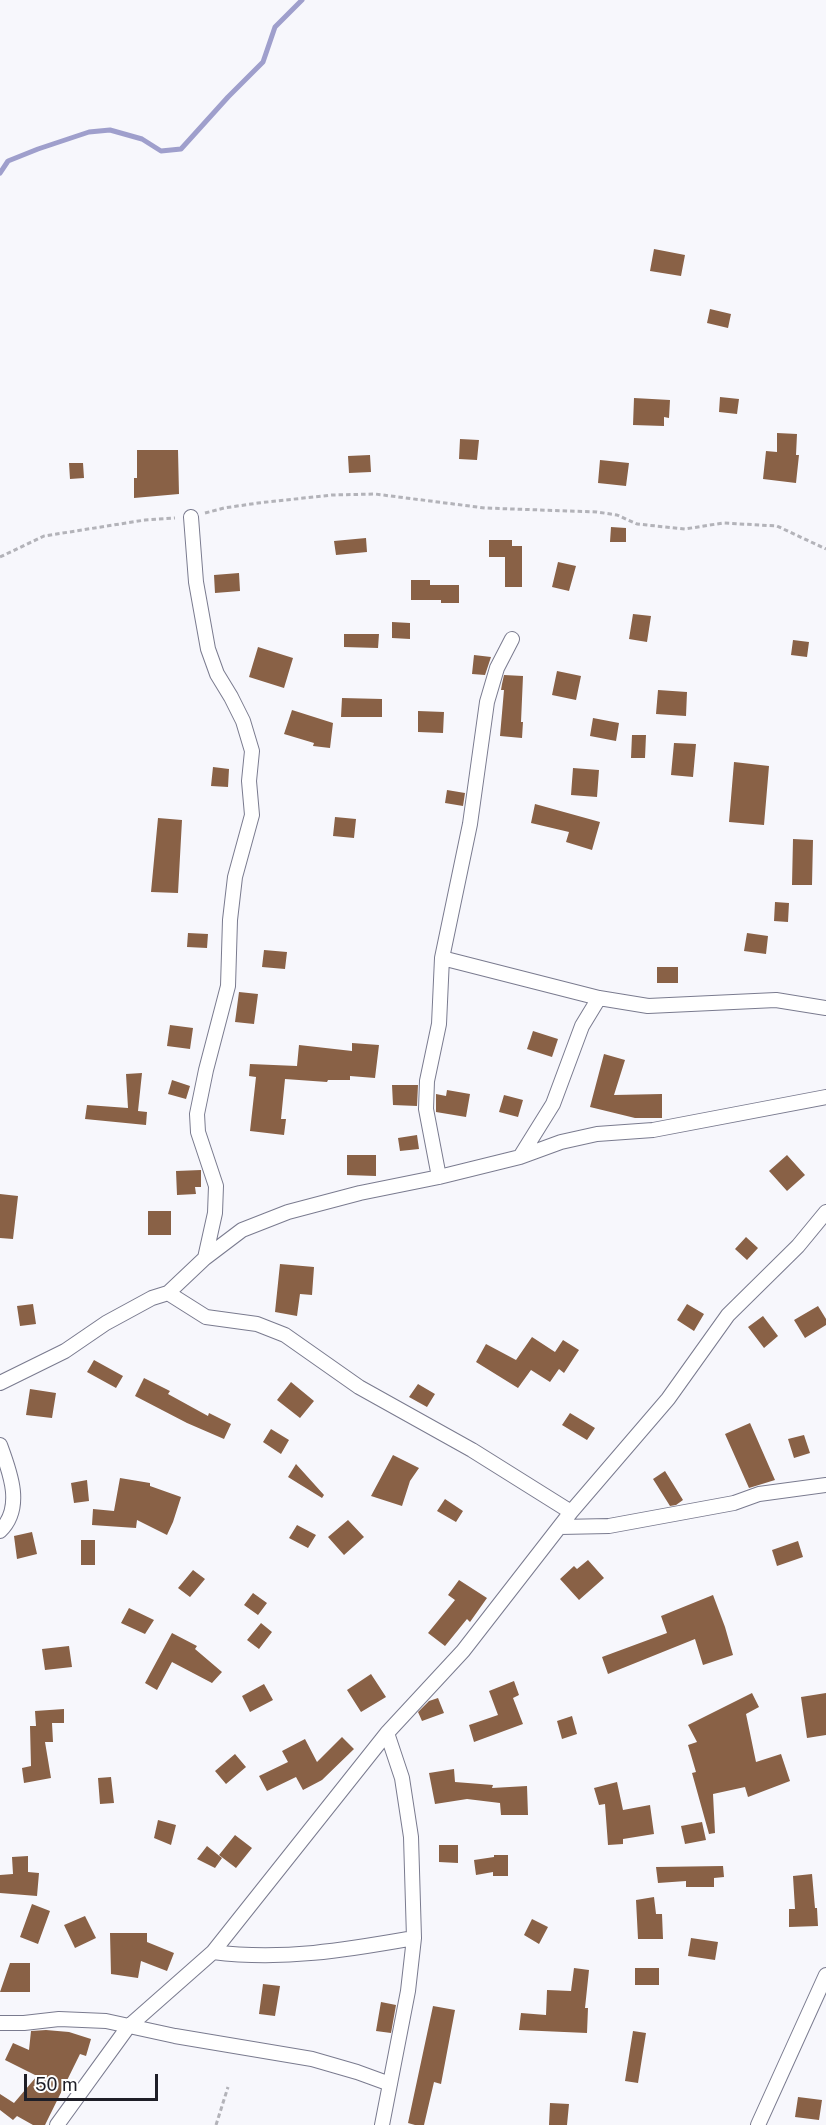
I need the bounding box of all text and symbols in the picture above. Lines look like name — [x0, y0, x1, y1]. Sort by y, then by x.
scale bar — [27, 2062, 160, 2100]
text: 50 m — [35, 2074, 78, 2095]

